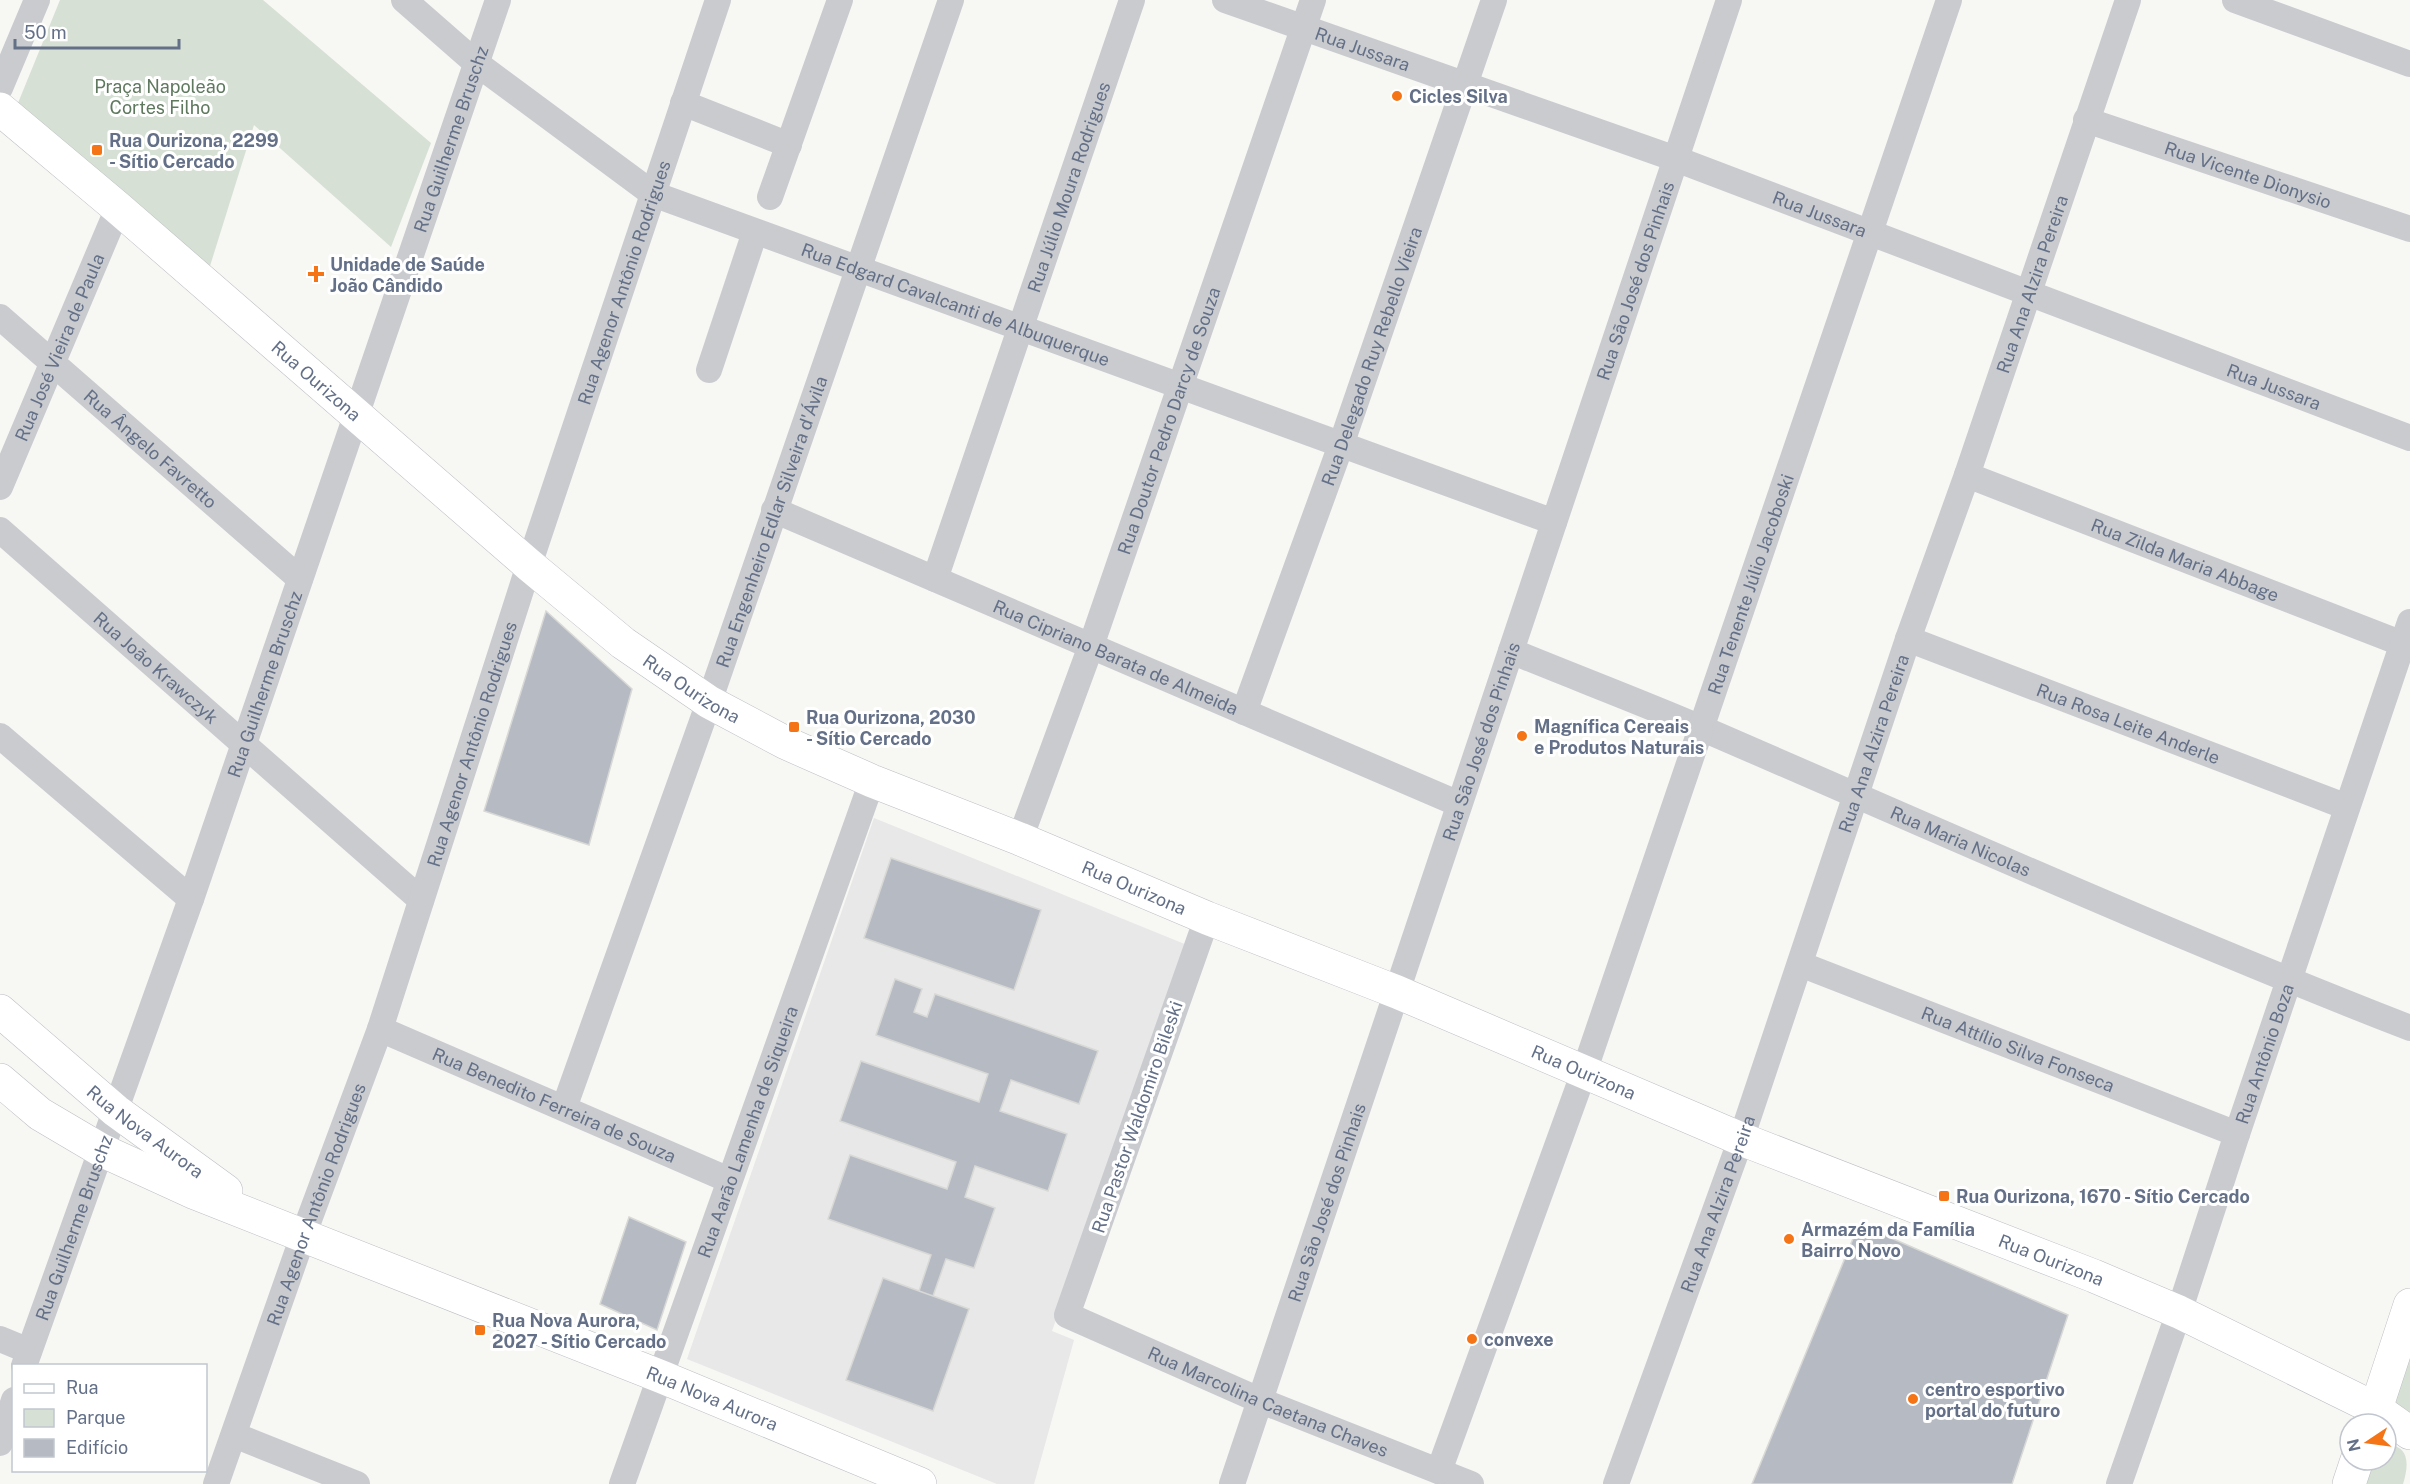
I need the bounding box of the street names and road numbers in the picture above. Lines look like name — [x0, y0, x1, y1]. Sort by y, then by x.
street label: Rua Jussara — [1312, 22, 1413, 75]
street label: Rua Guilherme Bruschz — [409, 43, 492, 235]
street label: Rua Júlio Moura Rodrigues — [1023, 79, 1114, 295]
street label: Rua Vicente Dionysio — [2162, 137, 2334, 212]
street label: Rua Agenor Antônio Rodrigues — [573, 157, 674, 407]
street label: Rua São José dos Pinhais — [1592, 179, 1678, 383]
street label: Rua Jussara — [1770, 186, 1870, 241]
street label: Rua Ana Alzira Pereira — [1992, 192, 2072, 376]
street label: Rua Delegado Ruy Rebello Vieira — [1317, 224, 1426, 488]
street label: Rua Edgard Cavalcanti de Albuquerque — [799, 238, 1113, 370]
street label: Rua José Vieira de Paula — [10, 250, 108, 444]
street label: Rua Doutor Pedro Darcy de Souza — [1113, 284, 1224, 557]
street label: Rua Ourizona — [268, 336, 365, 425]
street label: Rua Jussara — [2224, 359, 2324, 414]
street label: Rua Engenheiro Edlar Silveira d'Ávila — [711, 373, 831, 670]
street label: Rua Ângelo Favretto — [80, 385, 221, 512]
street label: Rua Tenente Júlio Jacoboski — [1703, 471, 1797, 697]
street label: Rua Zilda Maria Abbage — [2088, 514, 2282, 605]
street label: Rua Guilherme Bruschz — [223, 588, 306, 780]
street label: Rua Cipriano Barata de Almeida — [990, 595, 1242, 719]
street label: Rua João Krawczyk — [90, 607, 223, 728]
street label: Rua Agenor Antônio Rodrigues — [422, 619, 521, 869]
street label: Rua São José dos Pinhais — [1438, 639, 1524, 844]
street label: Rua Ourizona — [639, 650, 744, 727]
street label: Rua Ana Alzira Pereira — [1834, 651, 1913, 835]
street label: Rua Rosa Leite Anderle — [2034, 679, 2223, 768]
street label: Rua Maria Nicolas — [1887, 801, 2034, 880]
street label: Rua Ourizona — [1079, 856, 1189, 919]
street label: Rua Antônio Boza — [2231, 981, 2298, 1127]
street label: Rua Pastor Waldomiro Bileski — [1087, 998, 1187, 1236]
street label: Rua Attílio Silva Fonseca — [1919, 1002, 2118, 1096]
street label: Rua Aarão Lamenha de Siqueira — [693, 1003, 802, 1260]
street label: Rua Ourizona — [1528, 1040, 1639, 1103]
street label: Rua Benedito Ferreira de Souza — [429, 1043, 679, 1166]
street label: Rua Agenor Antônio Rodrigues — [262, 1080, 369, 1328]
street label: Rua Nova Aurora — [83, 1081, 208, 1182]
street label: Rua São José dos Pinhais — [1283, 1100, 1369, 1304]
street label: Rua Ana Alzira Pereira — [1676, 1112, 1759, 1295]
street label: Rua Guilherme Bruschz — [31, 1132, 116, 1323]
street label: Rua Ourizona — [1996, 1230, 2107, 1290]
street label: Rua Marcolina Caetana Chaves — [1145, 1342, 1391, 1461]
street label: Rua Nova Aurora — [643, 1361, 781, 1434]

